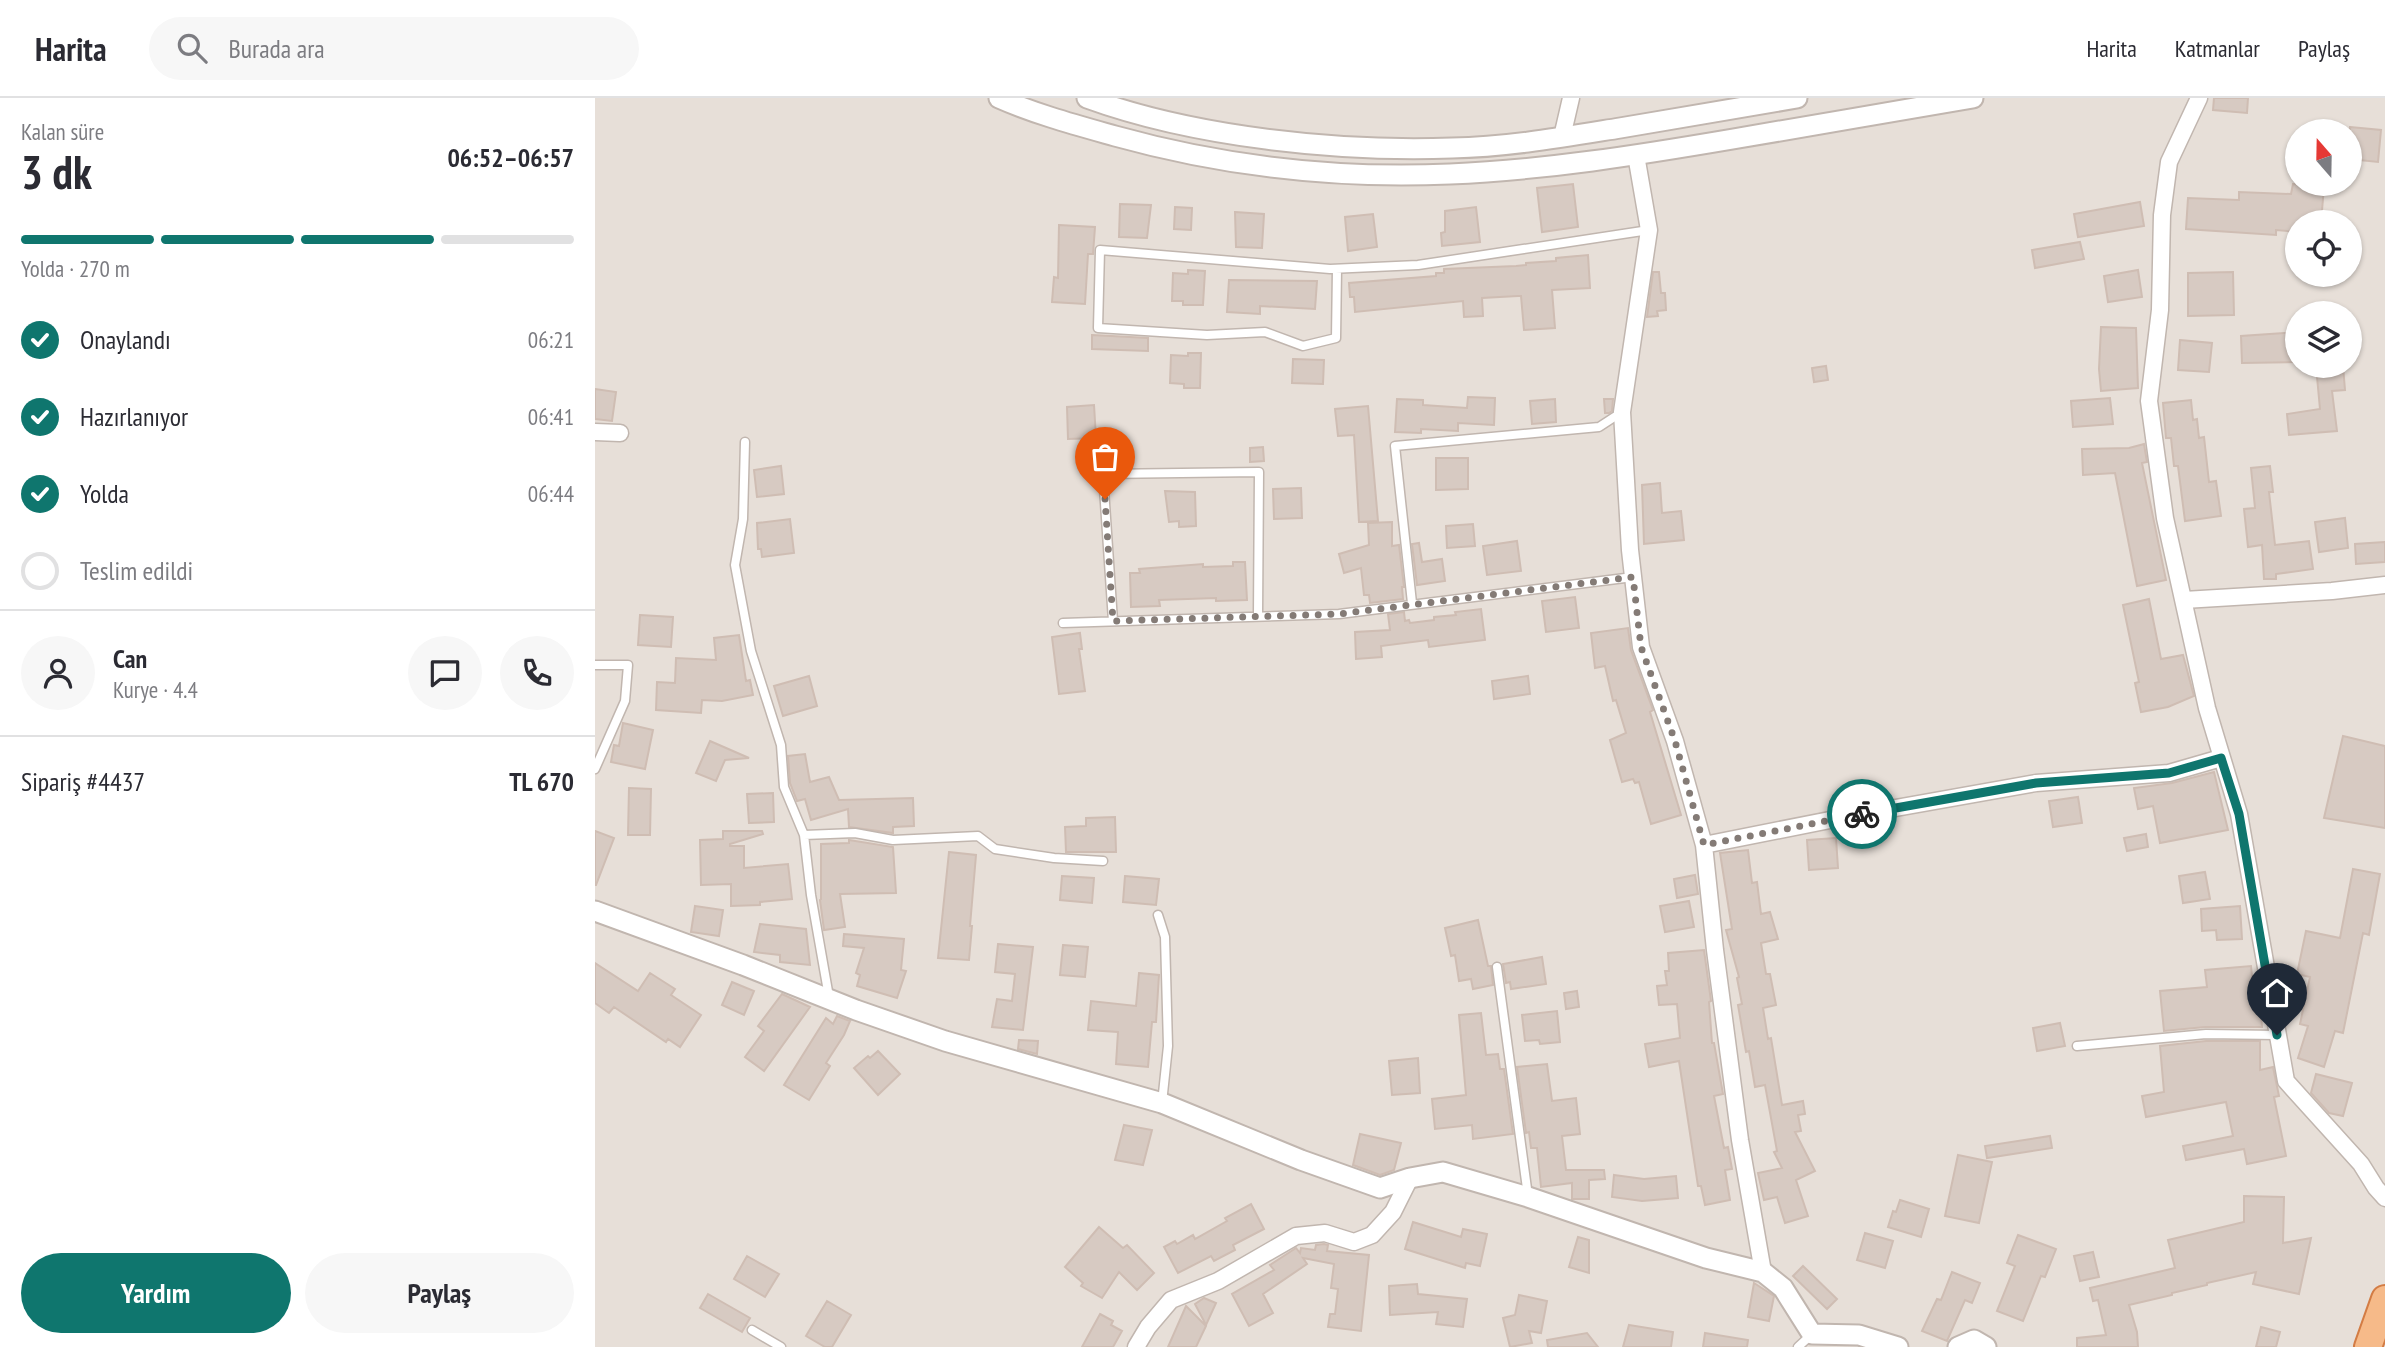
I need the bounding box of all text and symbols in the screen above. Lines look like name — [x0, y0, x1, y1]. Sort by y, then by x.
search box — [149, 17, 639, 80]
text: Harita — [35, 27, 107, 70]
icon: search — [173, 29, 211, 67]
text: Burada ara — [229, 32, 325, 65]
text: Harita — [2086, 33, 2137, 64]
text: Katmanlar — [2175, 33, 2260, 64]
text: Paylaş — [2298, 33, 2350, 64]
text: Kalan süre — [21, 117, 104, 146]
north arrow — [2285, 119, 2363, 196]
map controls — [2285, 119, 2362, 378]
text: 06:52–06:57 — [447, 141, 574, 174]
text: 3 dk — [21, 142, 92, 202]
button: locate — [2285, 210, 2362, 287]
text: Yolda · 270 m — [21, 254, 130, 283]
button: layers — [2285, 301, 2362, 378]
icon: check — [21, 321, 59, 359]
text: Onaylandı — [80, 323, 171, 356]
text: 06:21 — [528, 325, 574, 354]
icon: check — [21, 398, 59, 436]
text: Hazırlanıyor — [80, 400, 188, 433]
text: 06:41 — [528, 402, 574, 431]
pin — [1075, 427, 1135, 499]
icon: bag — [1086, 438, 1124, 476]
icon: check — [21, 475, 59, 513]
text: Yolda — [80, 477, 129, 510]
text: 06:44 — [528, 479, 574, 508]
text: Teslim edildi — [80, 554, 193, 587]
button: person — [21, 636, 95, 710]
button: chat — [408, 636, 482, 710]
button: phone — [500, 636, 574, 710]
text: Can — [113, 642, 147, 675]
text: Kurye · 4.4 — [113, 675, 198, 704]
text: Sipariş #4437 — [21, 765, 145, 798]
text: TL 670 — [509, 765, 574, 798]
courier — [1827, 779, 1897, 849]
icon: bike — [1843, 795, 1881, 833]
pin — [2247, 963, 2307, 1035]
icon: home — [2258, 974, 2296, 1012]
button: Yardım — [21, 1253, 291, 1333]
button: Paylaş — [305, 1253, 574, 1333]

